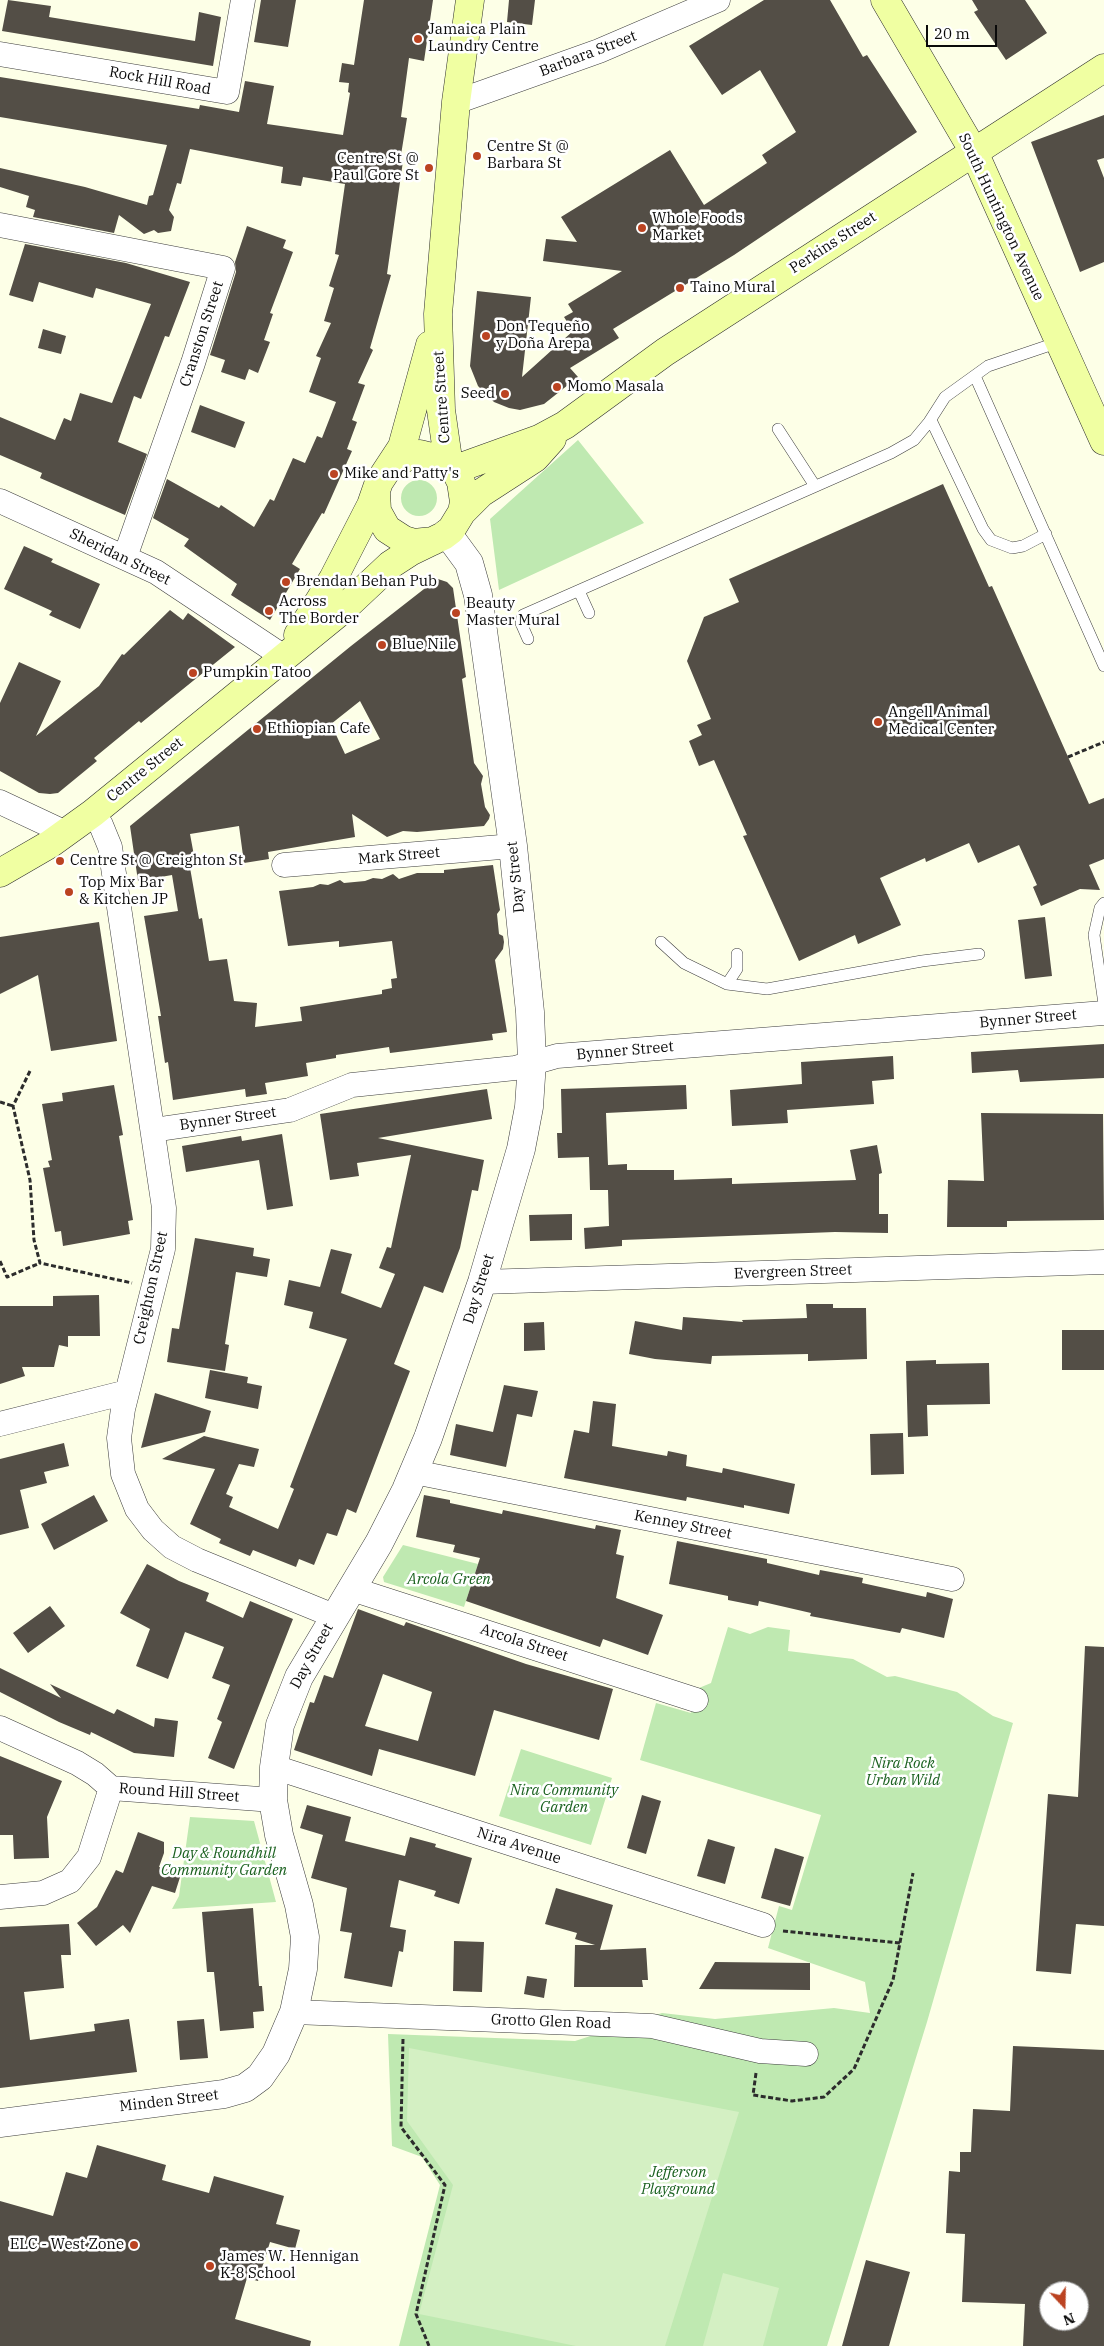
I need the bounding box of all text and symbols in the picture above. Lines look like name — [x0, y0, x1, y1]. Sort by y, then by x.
scale bar — [929, 15, 1000, 47]
place label: Jamaica Plain Laundry Centre — [428, 21, 539, 56]
text: 20 m — [934, 24, 970, 43]
street label: Barbara Street — [537, 27, 639, 81]
marker: Jamaica Plain Laundry Centre — [412, 33, 424, 45]
street label: Rock Hill Road — [108, 63, 212, 99]
street label: South Huntington Avenue — [954, 130, 1048, 304]
place label: Centre St @ Barbara St — [487, 138, 569, 173]
place label: Centre St @ Paul Gore St — [333, 150, 419, 185]
marker: Centre St @ Barbara St — [471, 150, 483, 162]
marker: Centre St @ Paul Gore St — [423, 162, 435, 174]
street label: Perkins Street — [786, 208, 880, 278]
place label: Whole Foods Market — [652, 210, 743, 245]
marker: Whole Foods Market — [636, 222, 648, 234]
street label: Cranston Street — [176, 279, 228, 389]
place label: Taino Mural — [690, 279, 775, 297]
marker: Taino Mural — [674, 282, 686, 294]
place label: Don Tequeño y Doña Arepa — [496, 318, 590, 353]
marker: Don Tequeño y Doña Arepa — [480, 330, 492, 342]
street label: Centre Street — [430, 350, 454, 444]
place label: Momo Masala — [567, 378, 664, 396]
marker: Momo Masala — [551, 381, 563, 393]
place label: Seed — [461, 385, 495, 403]
marker: Seed — [499, 388, 511, 400]
place label: Mike and Patty's — [344, 465, 459, 483]
marker: Mike and Patty's — [328, 468, 340, 480]
street label: Sheridan Street — [67, 525, 173, 589]
place label: Brendan Behan Pub — [296, 573, 437, 591]
marker: Brendan Behan Pub — [280, 576, 292, 588]
place label: Across The Border — [279, 593, 359, 628]
place label: Beauty Master Mural — [466, 595, 560, 630]
marker: Across The Border — [263, 605, 275, 617]
marker: Beauty Master Mural — [450, 607, 462, 619]
place label: Blue Nile — [392, 636, 456, 654]
marker: Blue Nile — [376, 639, 388, 651]
place label: Pumpkin Tatoo — [203, 664, 311, 682]
marker: Pumpkin Tatoo — [187, 667, 199, 679]
place label: Angell Animal Medical Center — [888, 704, 994, 739]
marker: Angell Animal Medical Center — [872, 716, 884, 728]
place label: Ethiopian Cafe — [267, 720, 370, 738]
marker: Ethiopian Cafe — [251, 723, 263, 735]
street label: Centre Street — [103, 734, 187, 806]
street label: Day Street — [503, 840, 529, 914]
street label: Mark Street — [357, 843, 441, 869]
place label: Centre St @ Creighton St — [70, 852, 243, 870]
marker: Centre St @ Creighton St — [54, 855, 66, 867]
place label: Top Mix Bar & Kitchen JP — [79, 874, 168, 909]
marker: Top Mix Bar & Kitchen JP — [63, 886, 75, 898]
street label: Bynner Street — [979, 1006, 1077, 1032]
street label: Bynner Street — [576, 1038, 674, 1064]
street label: Bynner Street — [178, 1103, 278, 1135]
street label: Creighton Street — [130, 1230, 172, 1346]
street label: Day Street — [460, 1252, 498, 1326]
street label: Evergreen Street — [734, 1261, 852, 1283]
street label: Kenney Street — [633, 1507, 733, 1543]
park label: Arcola Green — [407, 1571, 491, 1589]
street label: Day Street — [287, 1620, 337, 1692]
street label: Arcola Street — [478, 1620, 570, 1666]
park label: Nira Rock Urban Wild — [866, 1755, 940, 1790]
street label: Round Hill Street — [118, 1780, 240, 1806]
park label: Nira Community Garden — [510, 1782, 618, 1817]
street label: Nira Avenue — [475, 1824, 563, 1868]
park label: Day & Roundhill Community Garden — [161, 1845, 287, 1880]
street label: Grotto Glen Road — [490, 2011, 612, 2033]
street label: Minden Street — [118, 2086, 220, 2116]
park label: Jefferson Playground — [641, 2164, 715, 2199]
place label: ELC - West Zone — [10, 2236, 124, 2254]
marker: ELC - West Zone — [128, 2239, 140, 2251]
place label: James W. Hennigan K-8 School — [220, 2248, 359, 2283]
marker: James W. Hennigan K-8 School — [204, 2260, 216, 2272]
north arrow — [1039, 2281, 1089, 2331]
text: N — [1061, 2309, 1077, 2329]

